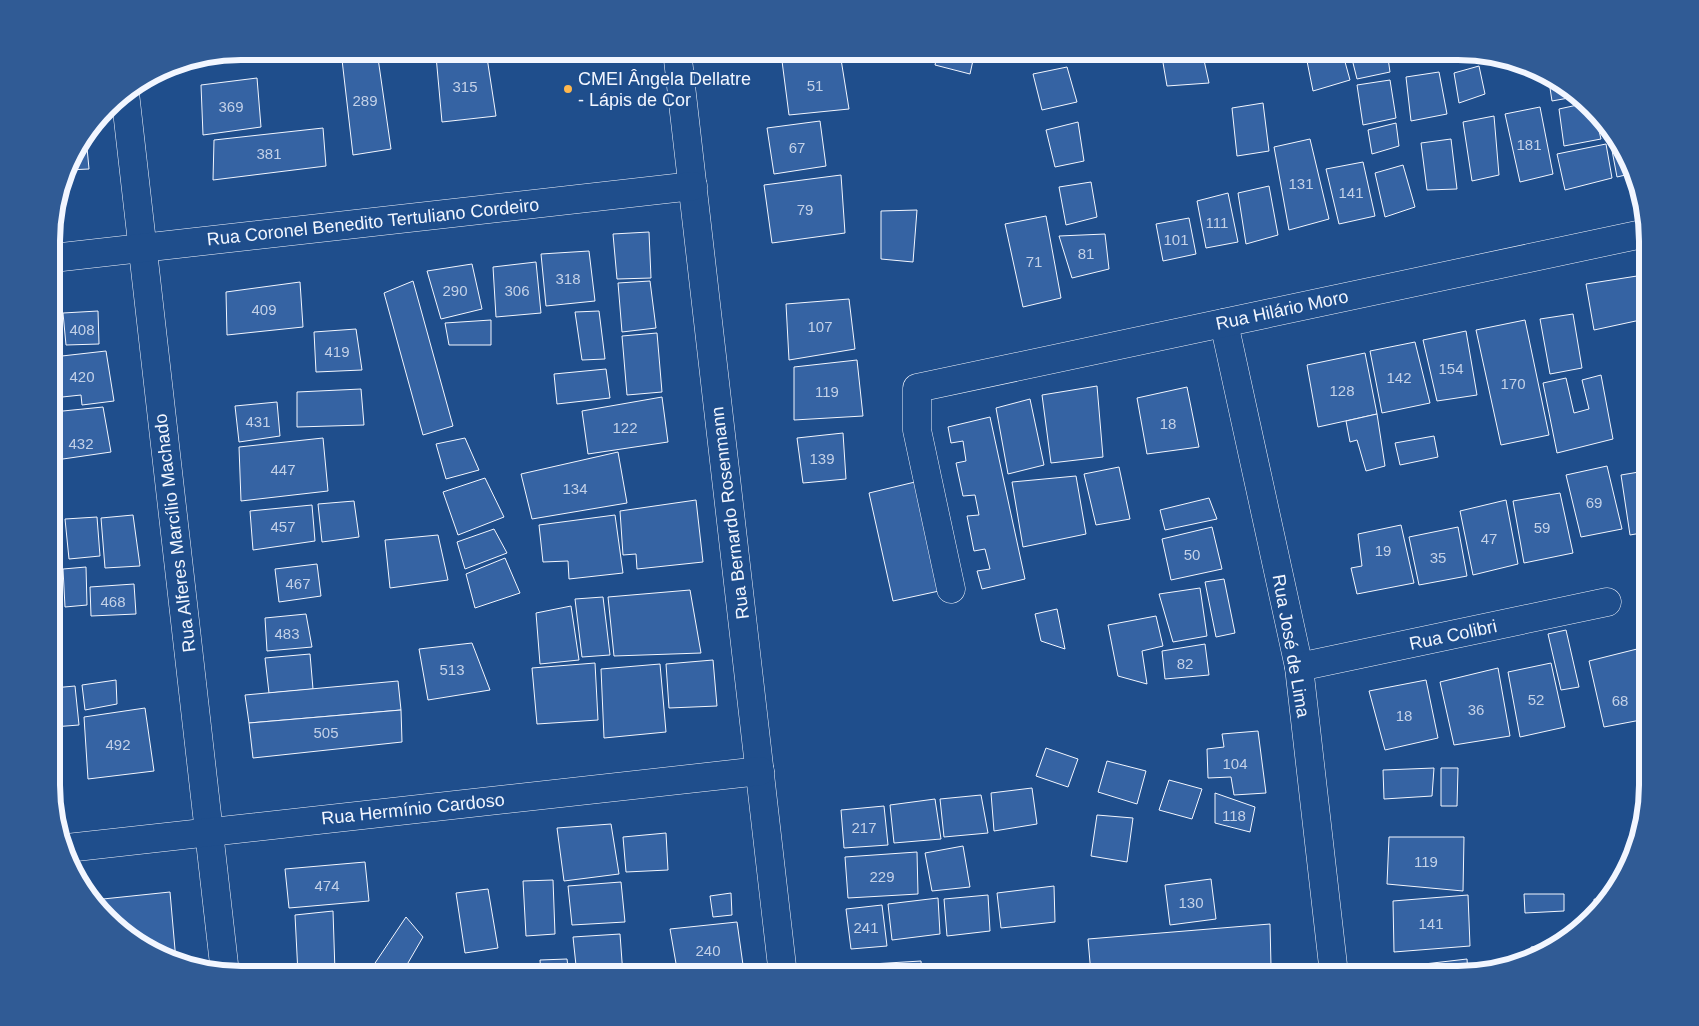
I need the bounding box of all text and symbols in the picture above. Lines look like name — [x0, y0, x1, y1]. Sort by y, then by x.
place label: CMEI Ângela Dellatre - Lápis de Cor — [578, 69, 751, 110]
house number: 51 — [807, 77, 823, 94]
house number: 315 — [452, 78, 478, 95]
marker: CMEI Ângela Dellatre - Lápis de Cor — [562, 83, 574, 95]
house number: 289 — [352, 92, 378, 109]
house number: 369 — [218, 98, 244, 115]
house number: 181 — [1516, 136, 1542, 153]
house number: 67 — [789, 139, 805, 156]
house number: 381 — [256, 145, 282, 162]
house number: 131 — [1288, 175, 1314, 192]
house number: 141 — [1338, 184, 1364, 201]
street label: Rua Coronel Benedito Tertuliano Cordeiro — [206, 195, 540, 249]
house number: 79 — [797, 201, 813, 218]
house number: 111 — [1206, 214, 1228, 231]
house number: 101 — [1163, 231, 1189, 248]
house number: 81 — [1078, 245, 1094, 262]
house number: 71 — [1026, 253, 1042, 270]
house number: 318 — [555, 270, 581, 287]
house number: 290 — [442, 282, 468, 299]
house number: 306 — [504, 282, 530, 299]
street label: Rua Hilário Moro — [1214, 286, 1350, 334]
house number: 409 — [251, 301, 277, 318]
house number: 107 — [807, 318, 833, 335]
house number: 408 — [69, 321, 95, 338]
house number: 419 — [324, 343, 350, 360]
house number: 154 — [1438, 360, 1464, 377]
house number: 420 — [69, 368, 95, 385]
house number: 142 — [1386, 369, 1412, 386]
house number: 170 — [1500, 375, 1526, 392]
house number: 128 — [1329, 382, 1355, 399]
house number: 119 — [815, 383, 839, 400]
street label: Rua Bernardo Rosenmann — [707, 406, 753, 620]
street label: Rua Alferes Marcílio Machado — [150, 413, 200, 653]
house number: 431 — [245, 413, 271, 430]
house number: 18 — [1160, 415, 1176, 432]
house number: 122 — [612, 419, 638, 436]
house number: 432 — [68, 435, 94, 452]
house number: 139 — [809, 450, 835, 467]
house number: 447 — [270, 461, 296, 478]
house number: 134 — [562, 480, 588, 497]
house number: 69 — [1586, 494, 1602, 511]
house number: 457 — [270, 518, 296, 535]
house number: 59 — [1534, 519, 1550, 536]
house number: 47 — [1481, 530, 1497, 547]
house number: 19 — [1375, 542, 1391, 559]
house number: 50 — [1184, 546, 1200, 563]
house number: 35 — [1430, 549, 1446, 566]
street label: Rua José de Lima — [1269, 573, 1314, 720]
house number: 467 — [285, 575, 311, 592]
house number: 468 — [100, 593, 126, 610]
street label: Rua Colibri — [1407, 616, 1499, 654]
house number: 483 — [274, 625, 300, 642]
house number: 82 — [1177, 655, 1193, 672]
house number: 513 — [439, 661, 465, 678]
house number: 52 — [1528, 691, 1544, 708]
house number: 68 — [1612, 692, 1628, 709]
house number: 36 — [1468, 701, 1484, 718]
house number: 18 — [1396, 707, 1412, 724]
house number: 505 — [313, 724, 339, 741]
house number: 492 — [105, 736, 131, 753]
house number: 104 — [1222, 755, 1248, 772]
street label: Rua Hermínio Cardoso — [320, 789, 506, 829]
house number: 118 — [1222, 807, 1246, 824]
house number: 217 — [851, 819, 877, 836]
house number: 119 — [1414, 853, 1438, 870]
house number: 229 — [869, 868, 895, 885]
house number: 474 — [314, 877, 340, 894]
house number: 130 — [1178, 894, 1204, 911]
house number: 141 — [1418, 915, 1444, 932]
house number: 241 — [853, 919, 879, 936]
house number: 240 — [695, 942, 721, 959]

